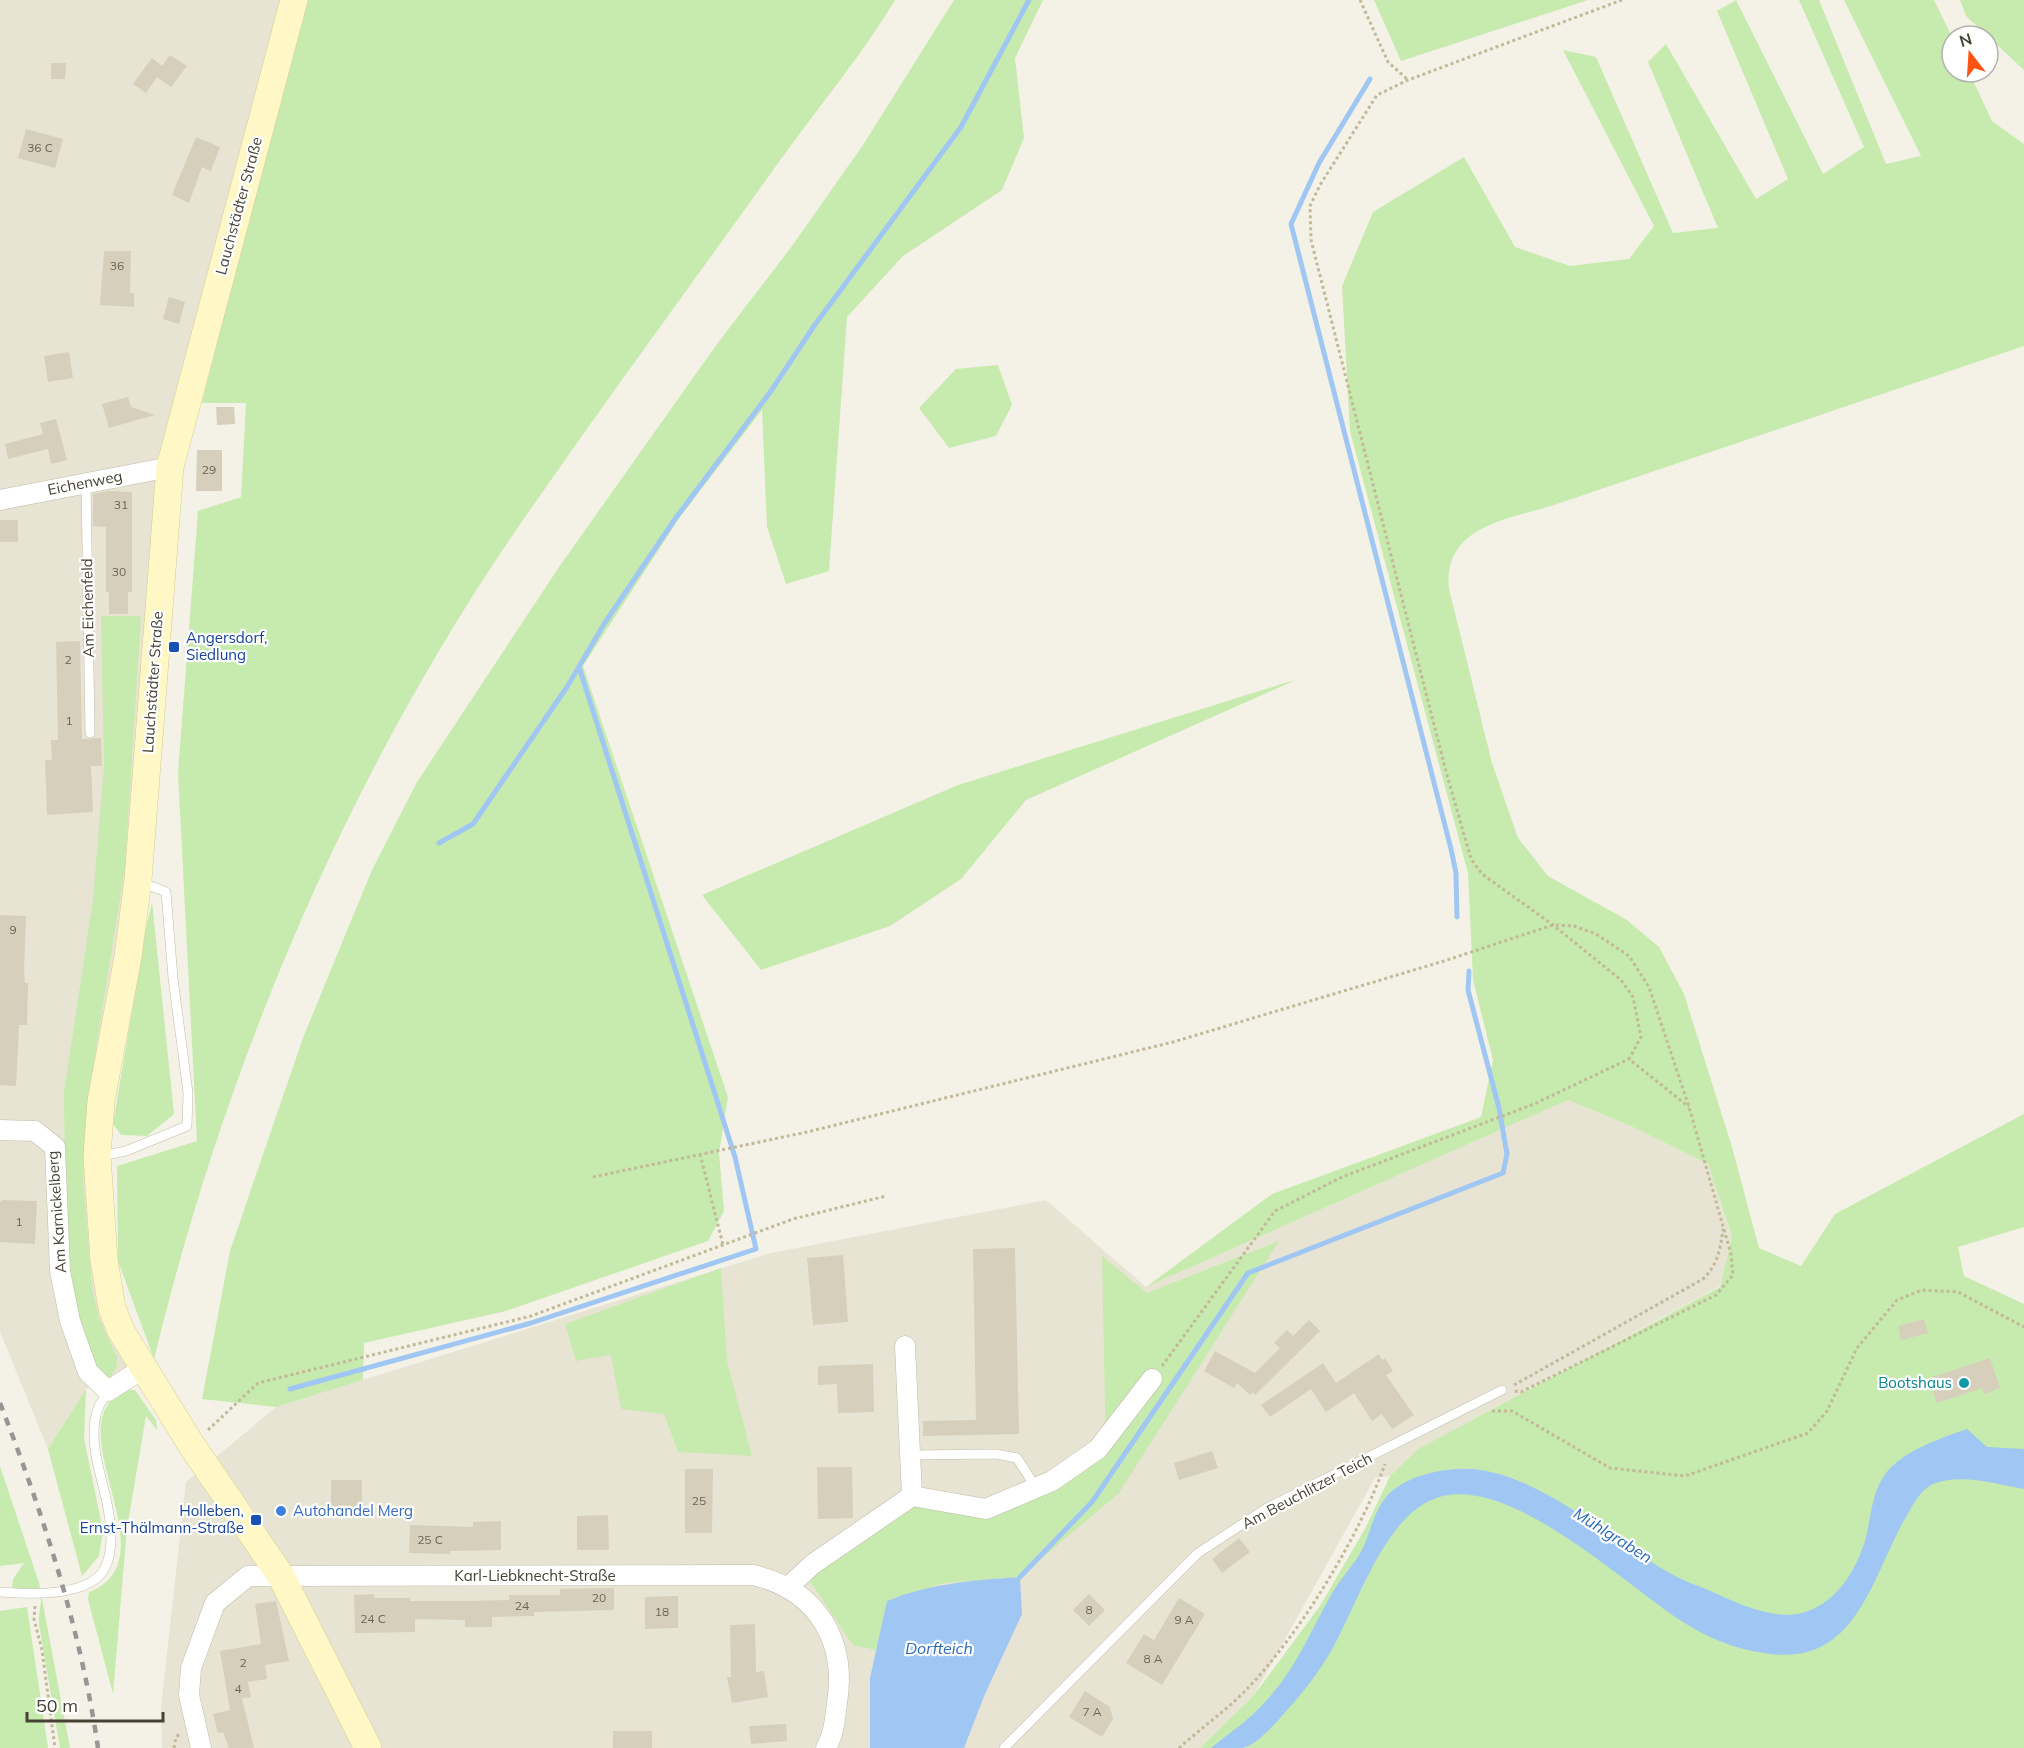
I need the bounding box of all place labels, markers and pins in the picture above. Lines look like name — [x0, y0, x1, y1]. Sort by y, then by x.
place label: Angersdorf, Siedlung — [186, 628, 267, 664]
marker: Angersdorf, Siedlung — [167, 640, 181, 654]
place label: Bootshaus — [1878, 1373, 1952, 1392]
marker: Bootshaus — [1957, 1376, 1971, 1390]
place label: Holleben, Ernst-Thälmann-Straße — [80, 1501, 244, 1537]
place label: Autohandel Merg — [293, 1501, 413, 1520]
marker: Autohandel Merg — [274, 1504, 288, 1518]
marker: Holleben, Ernst-Thälmann-Straße — [249, 1513, 263, 1527]

